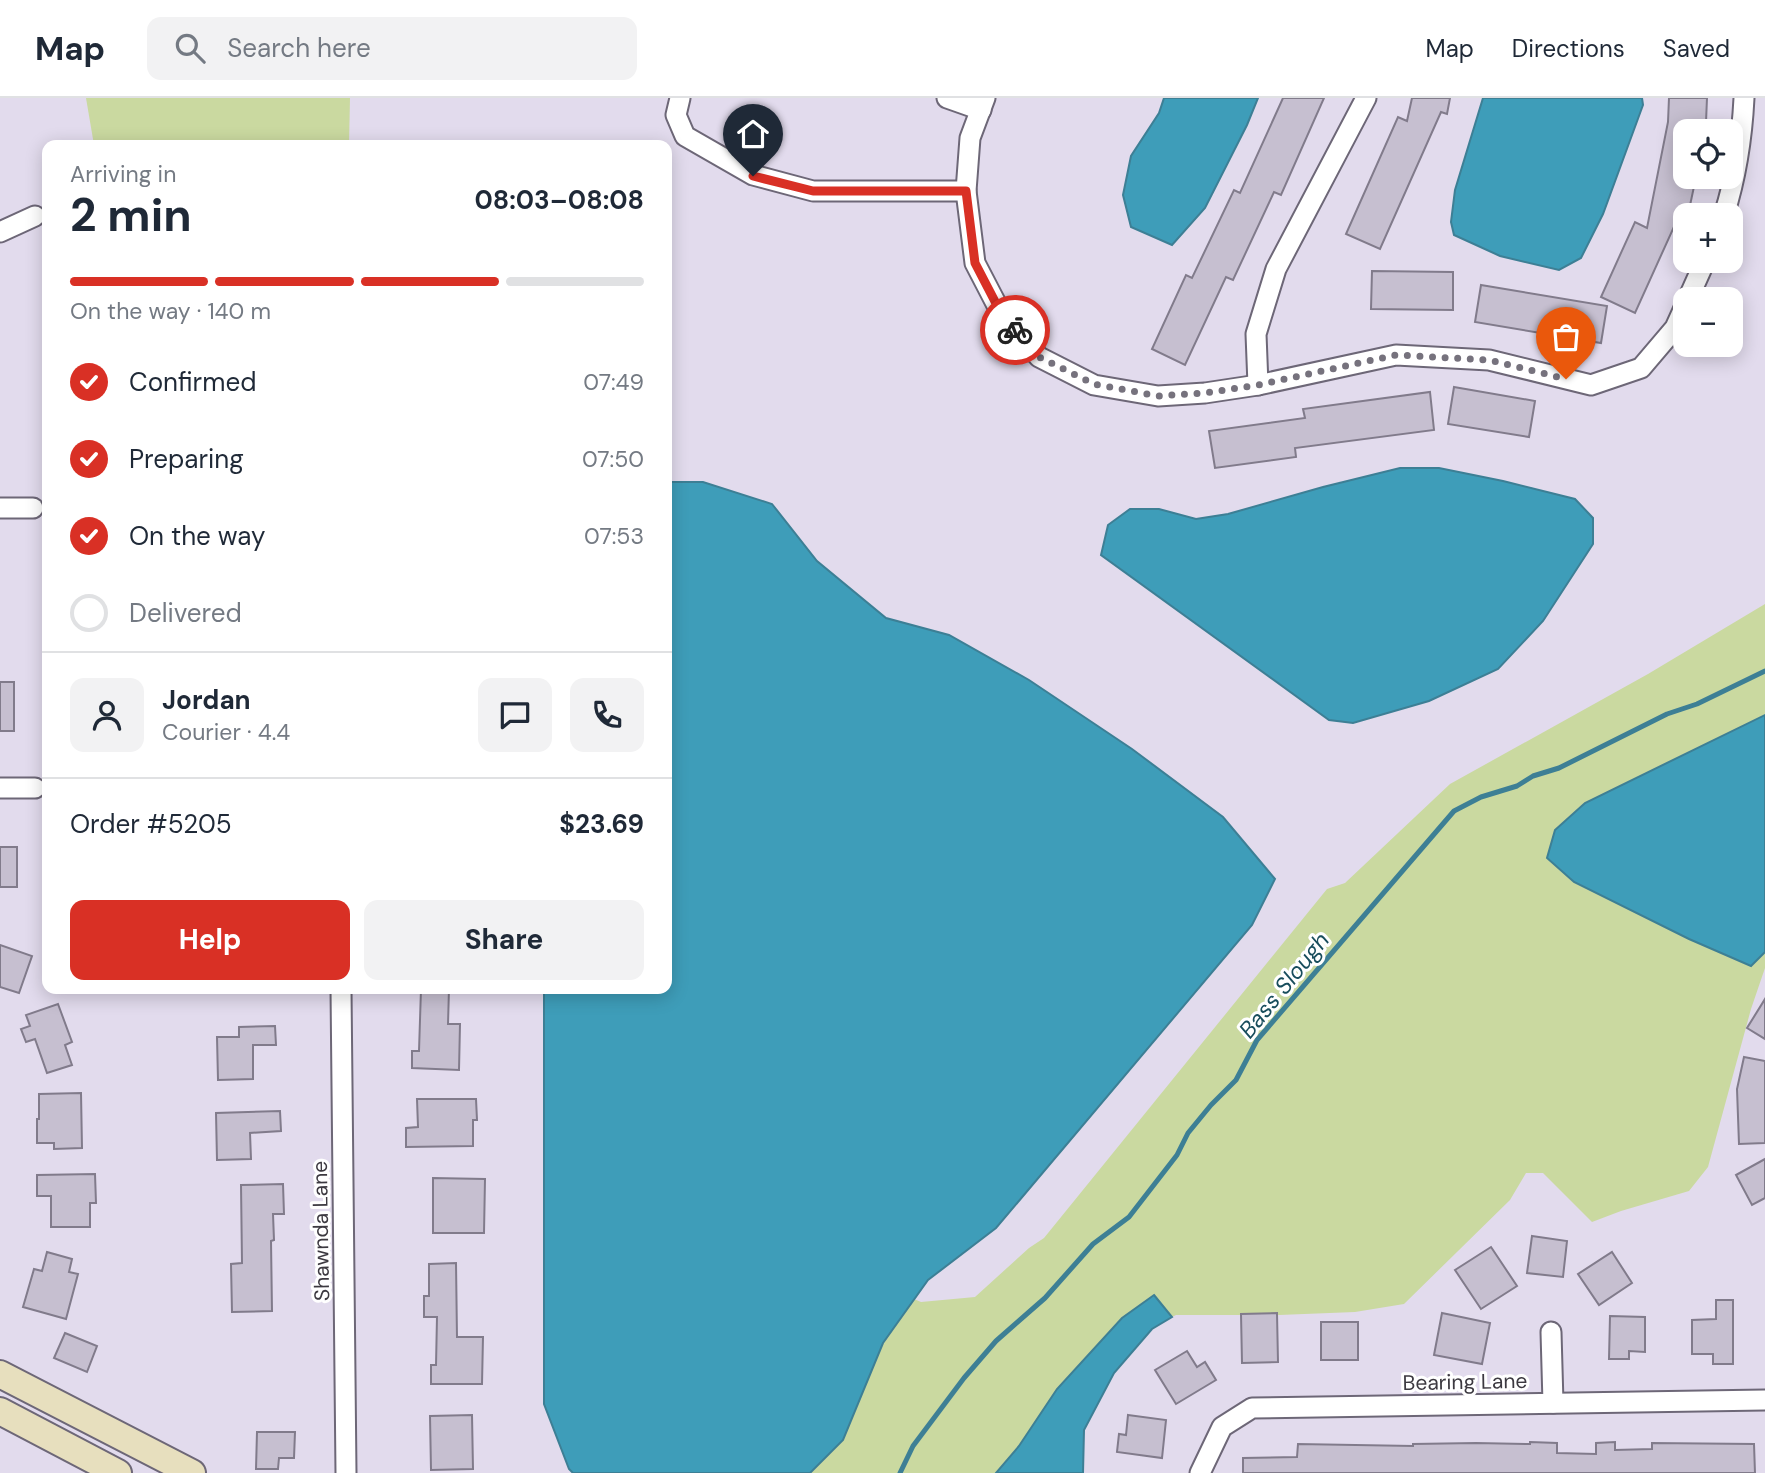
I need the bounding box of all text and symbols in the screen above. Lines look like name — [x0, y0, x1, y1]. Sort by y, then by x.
search box — [147, 17, 637, 80]
text: Map — [35, 27, 105, 70]
icon: search — [171, 29, 209, 67]
text: Search here — [227, 31, 371, 65]
text: Map — [1426, 33, 1474, 64]
text: Directions — [1512, 33, 1625, 64]
text: Saved — [1663, 33, 1730, 64]
pin — [723, 104, 783, 176]
icon: home — [734, 115, 772, 153]
map controls — [1673, 119, 1743, 357]
button: locate — [1673, 119, 1743, 189]
text: Arriving in — [70, 159, 176, 189]
text: 08:03–08:08 — [474, 183, 644, 217]
text: 2 min — [70, 185, 192, 245]
button: + — [1673, 203, 1743, 273]
button: − — [1673, 287, 1743, 357]
courier — [980, 295, 1050, 365]
text: On the way · 140 m — [70, 296, 271, 326]
pin — [1536, 307, 1596, 379]
icon: bike — [996, 311, 1034, 349]
icon: bag — [1547, 318, 1585, 356]
icon: check — [70, 363, 108, 401]
text: Confirmed — [129, 365, 256, 399]
text: 07:49 — [583, 367, 644, 397]
icon: check — [70, 440, 108, 478]
text: Preparing — [129, 442, 244, 476]
text: 07:50 — [582, 444, 644, 474]
icon: check — [70, 517, 108, 555]
text: On the way — [129, 519, 265, 553]
text: 07:53 — [584, 521, 644, 551]
text: Delivered — [129, 596, 242, 630]
button: person — [70, 678, 144, 752]
button: chat — [478, 678, 552, 752]
button: phone — [570, 678, 644, 752]
text: Jordan — [162, 683, 251, 717]
text: Courier · 4.4 — [162, 717, 290, 747]
text: Order #5205 — [70, 807, 232, 841]
text: $23.69 — [559, 807, 644, 841]
button: Help — [70, 900, 350, 980]
button: Share — [364, 900, 644, 980]
water label: Bass Slough — [1232, 926, 1336, 1044]
street label: Shawnda Lane — [306, 1161, 336, 1301]
street label: Bearing Lane — [1402, 1367, 1528, 1397]

